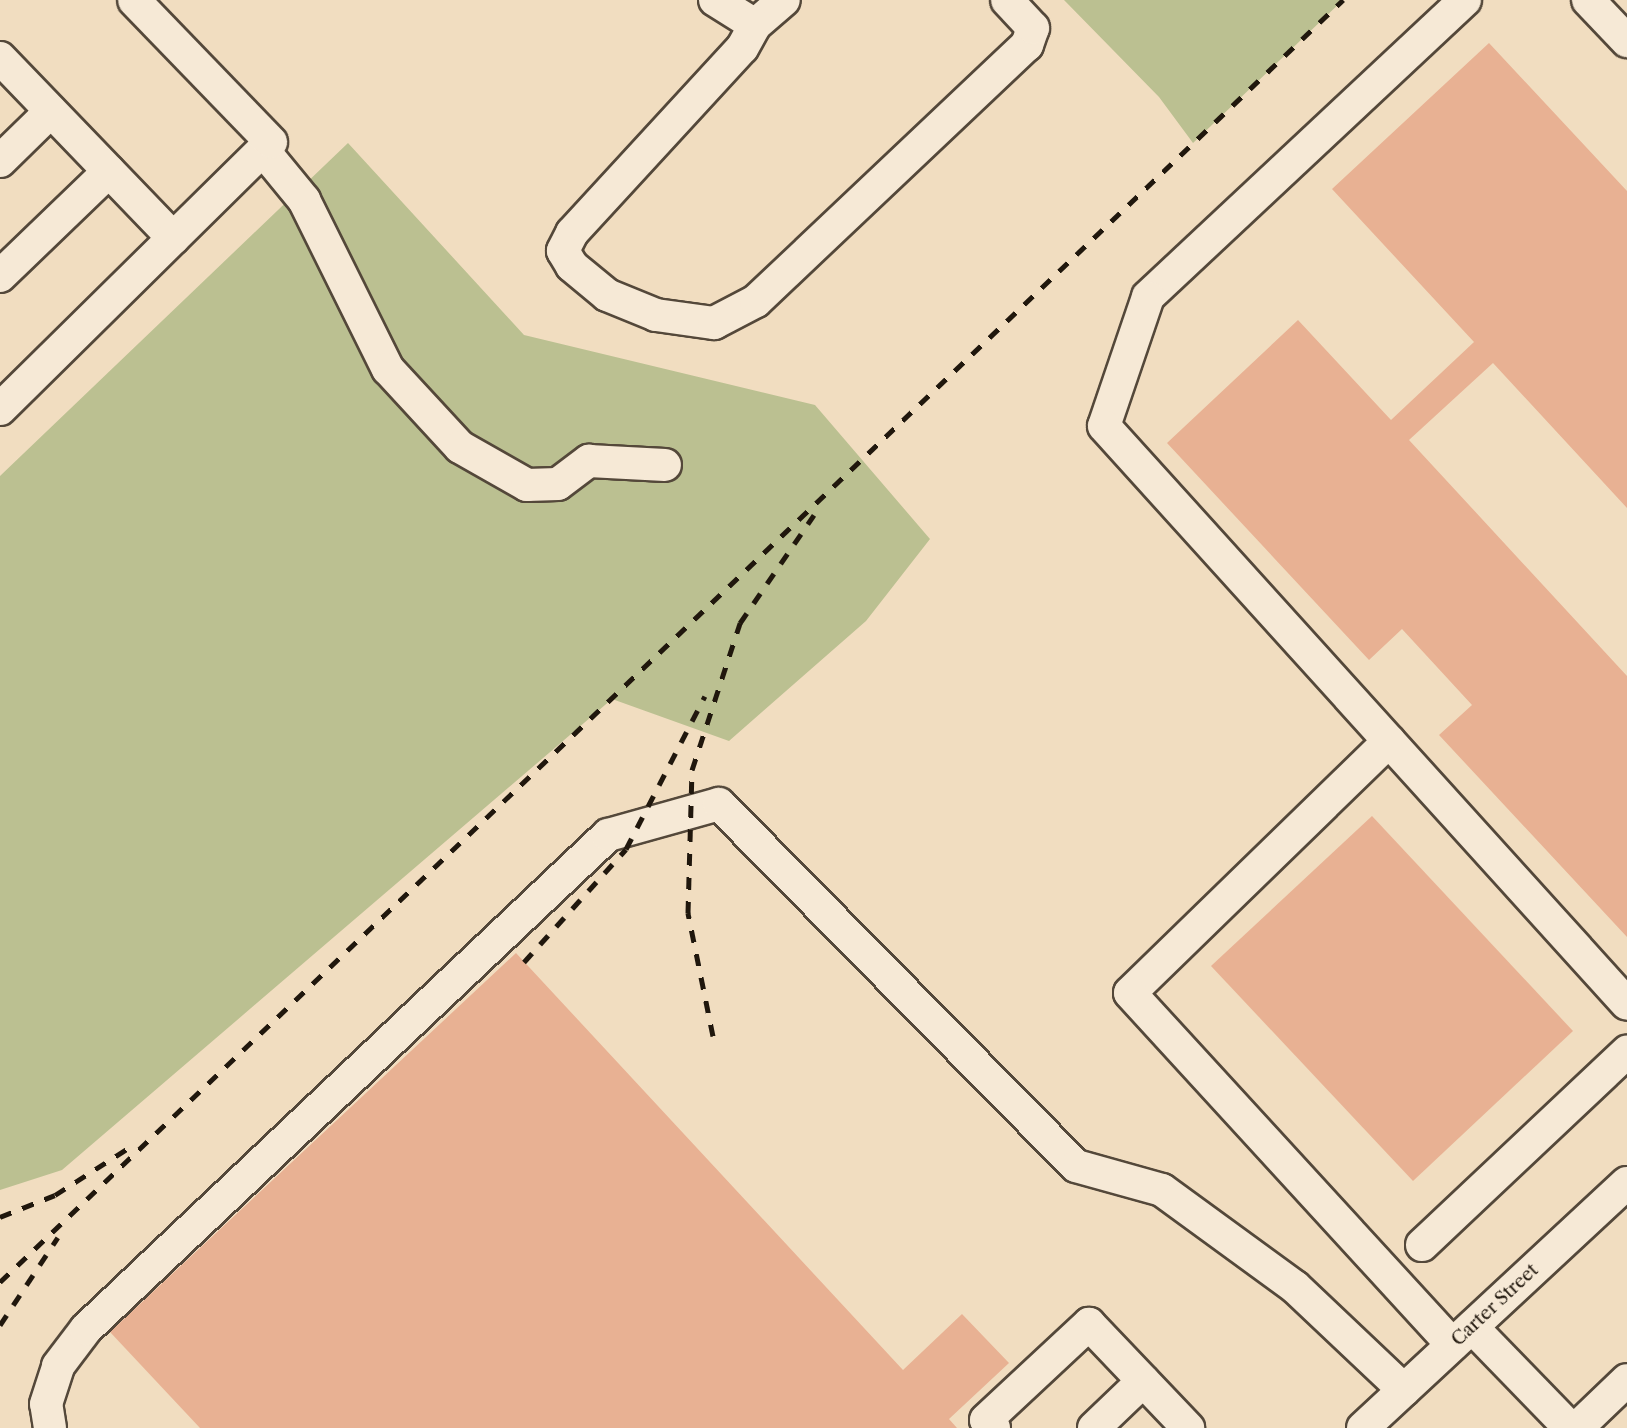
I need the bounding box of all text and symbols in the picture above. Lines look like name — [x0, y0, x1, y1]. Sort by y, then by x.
street label: Carter Street — [1447, 1259, 1543, 1351]

